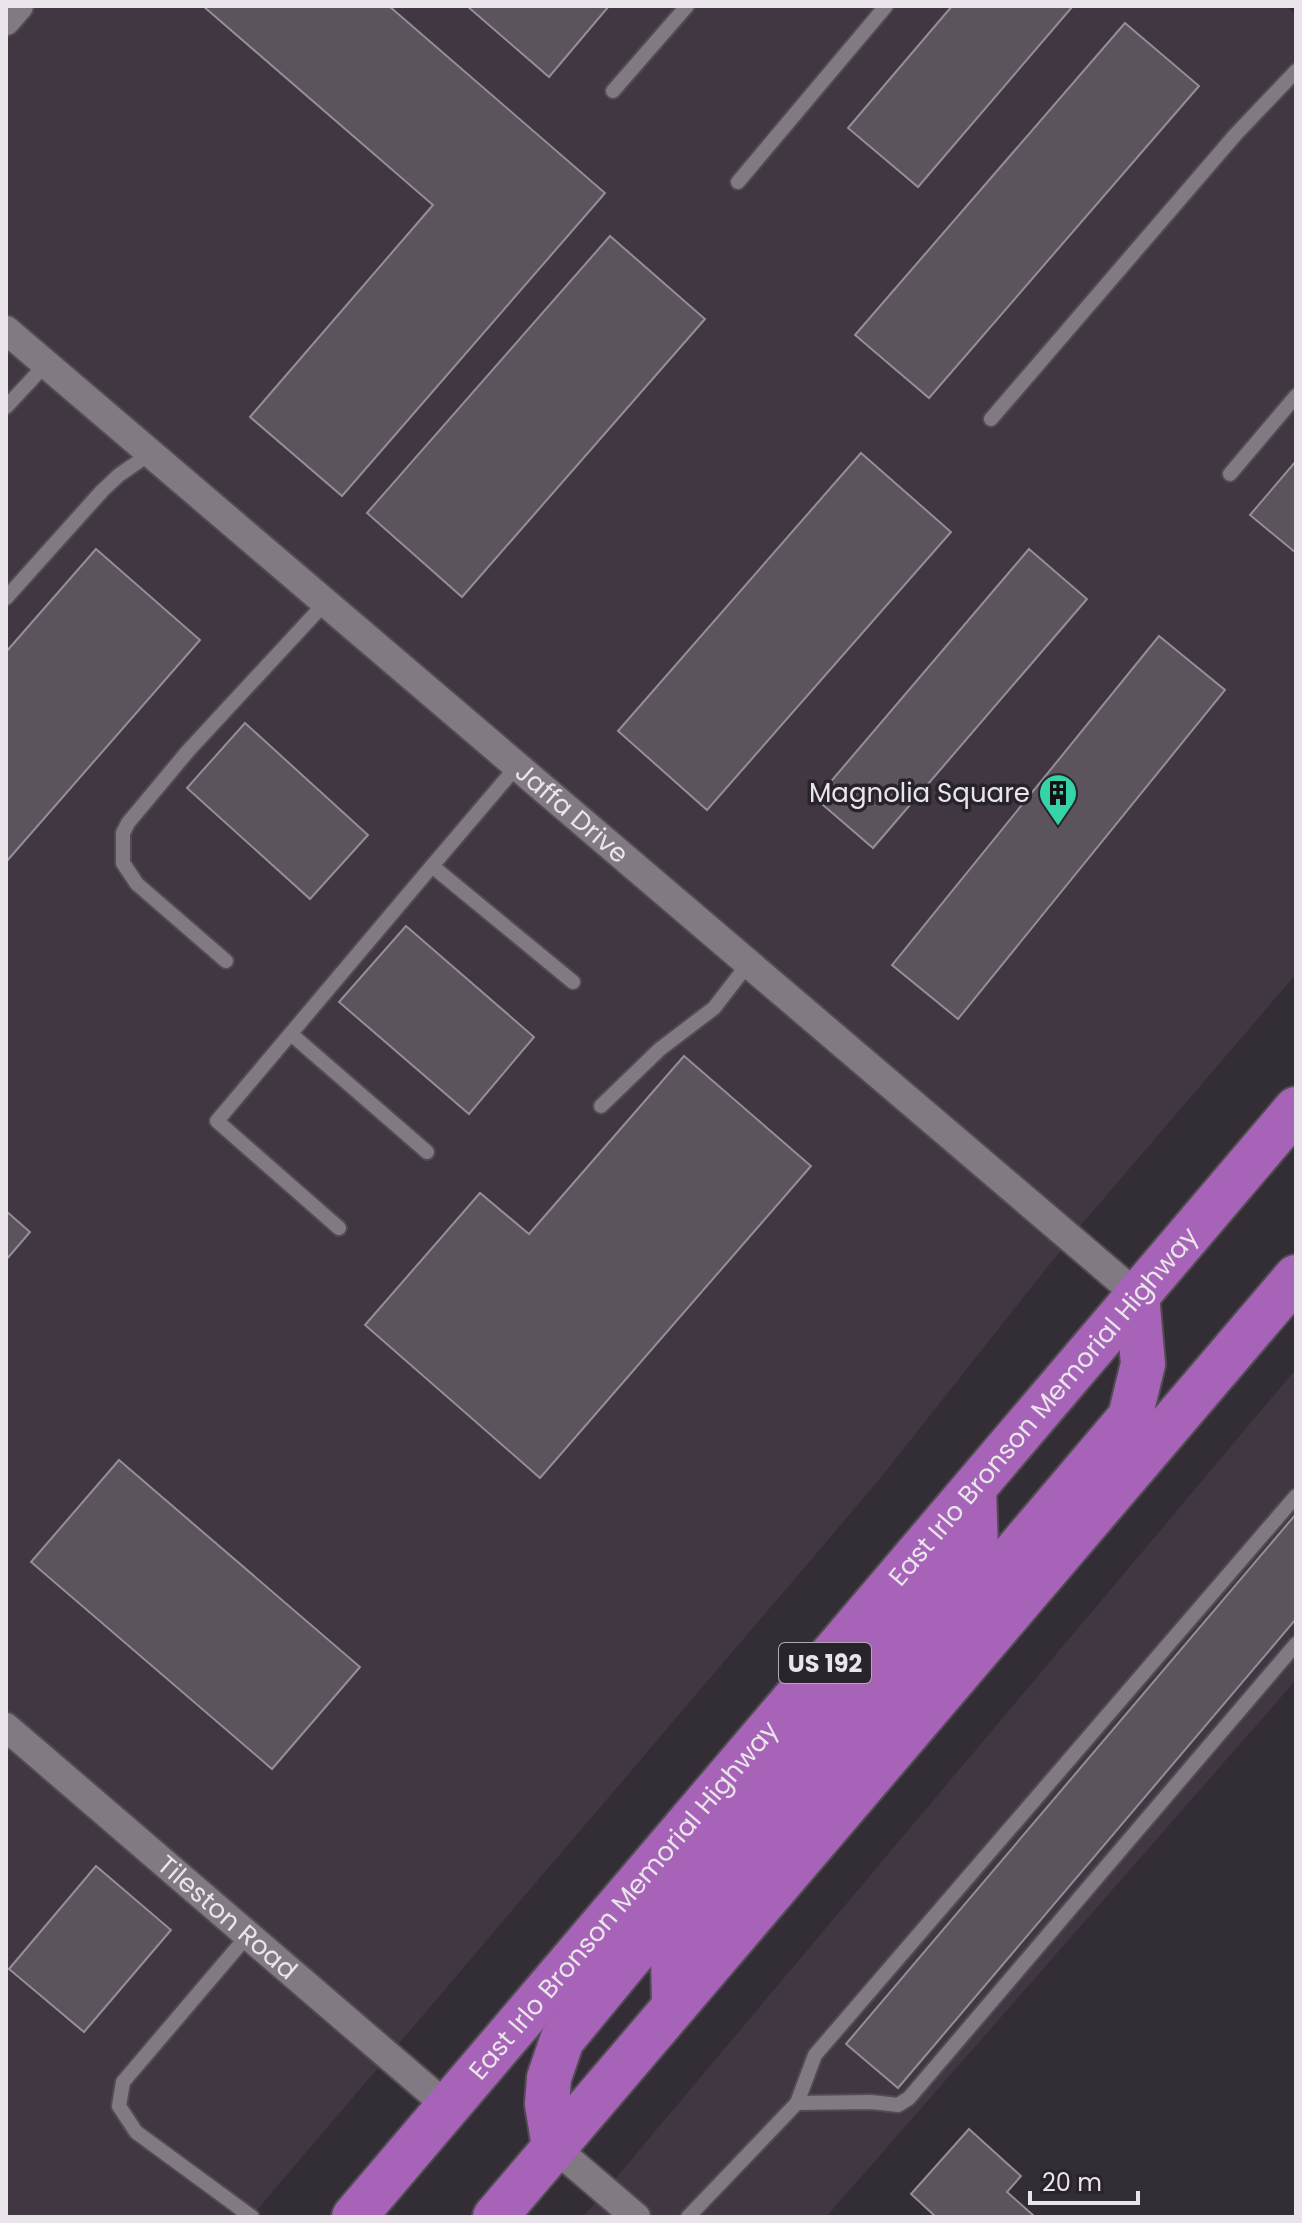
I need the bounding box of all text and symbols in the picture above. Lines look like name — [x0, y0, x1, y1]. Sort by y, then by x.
street label: Jaffa Drive — [508, 754, 636, 871]
building icon: Magnolia Square — [1037, 772, 1079, 827]
place label: Magnolia Square — [809, 775, 1030, 811]
street label: East Irlo Bronson Memorial Highway — [880, 1219, 1206, 1594]
road number: US 192 — [779, 1643, 871, 1683]
street label: East Irlo Bronson Memorial Highway — [460, 1713, 787, 2087]
street label: Tileston Road — [150, 1847, 305, 1988]
scale bar — [1030, 2155, 1138, 2205]
text: 20 m — [1042, 2166, 1102, 2199]

